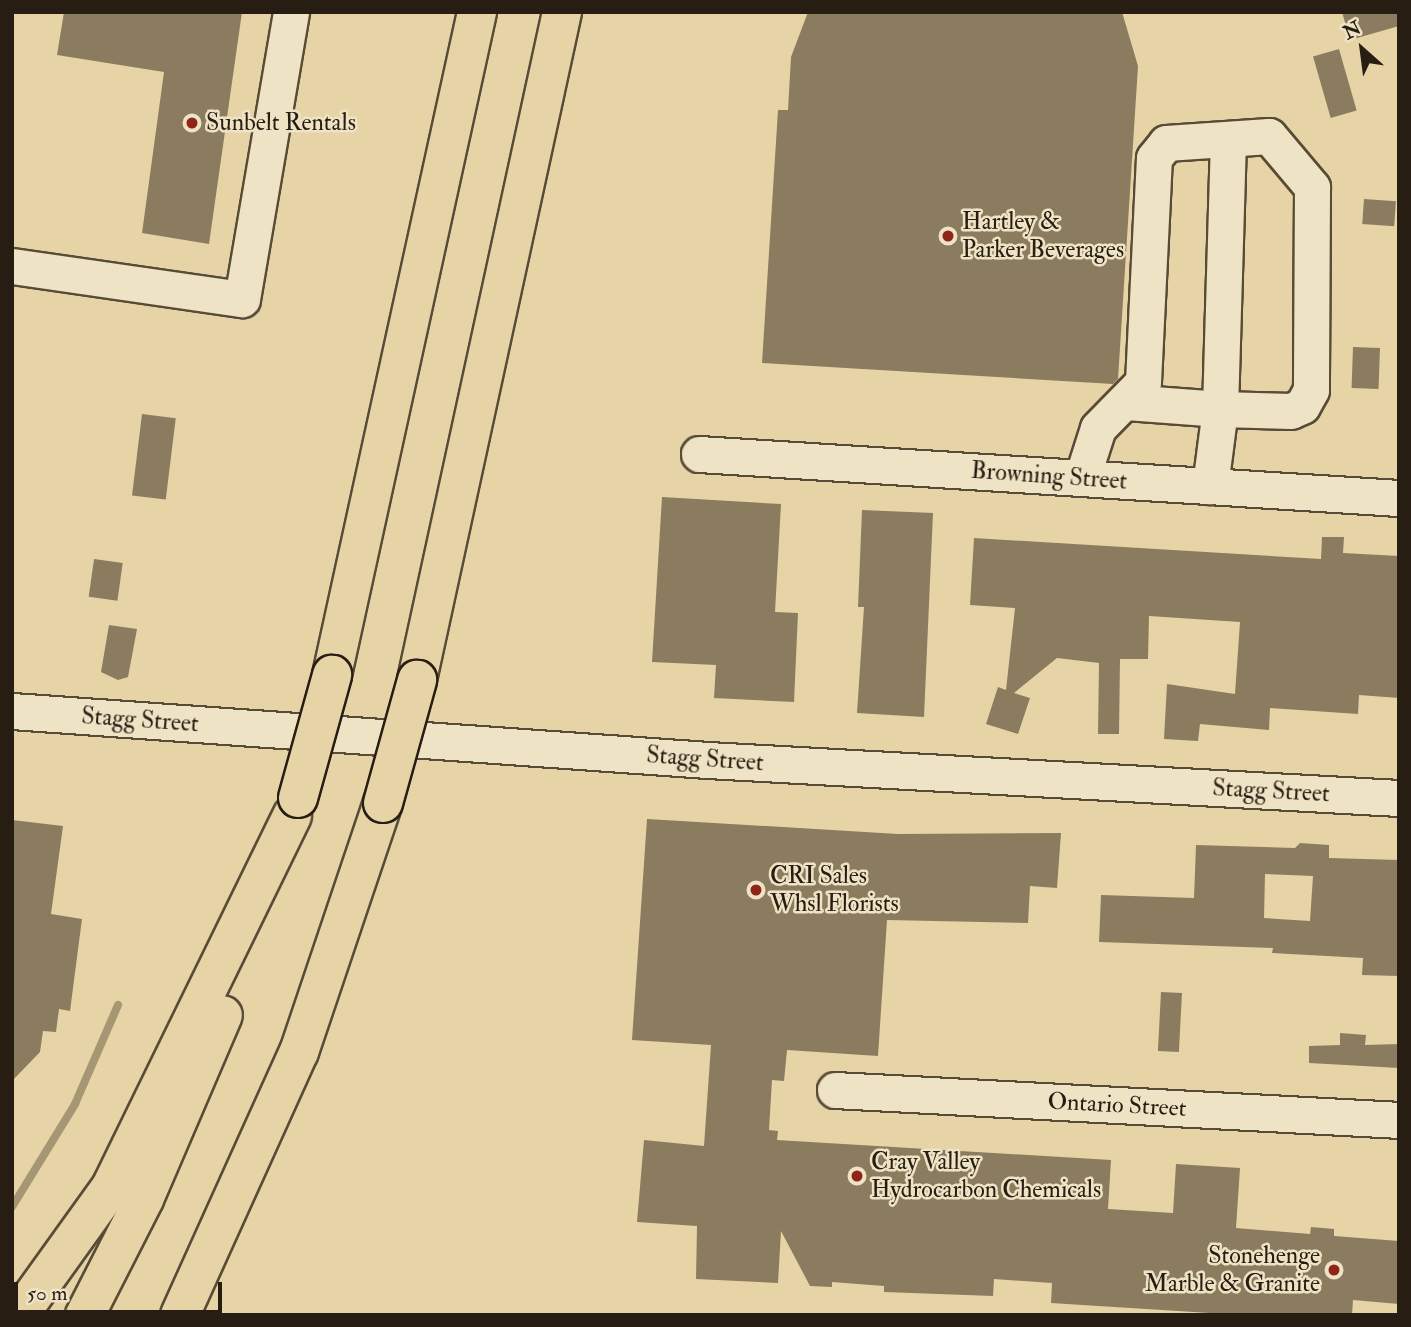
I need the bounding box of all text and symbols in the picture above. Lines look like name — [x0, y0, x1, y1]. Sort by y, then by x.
north arrow — [1327, 14, 1397, 84]
text: N — [1339, 16, 1365, 45]
place label: Sunbelt Rentals — [206, 109, 356, 137]
marker: Sunbelt Rentals — [184, 115, 200, 131]
place label: Hartley & Parker Beverages — [962, 208, 1124, 264]
marker: Hartley & Parker Beverages — [940, 228, 956, 244]
street label: Browning Street — [970, 456, 1128, 496]
street label: Stagg Street — [80, 702, 200, 738]
street label: Stagg Street — [645, 741, 765, 777]
street label: Stagg Street — [1212, 774, 1330, 808]
place label: CRI Sales Whsl Florists — [770, 862, 899, 918]
marker: CRI Sales Whsl Florists — [748, 882, 764, 898]
street label: Ontario Street — [1047, 1087, 1187, 1123]
place label: Cray Valley Hydrocarbon Chemicals — [871, 1148, 1101, 1204]
marker: Cray Valley Hydrocarbon Chemicals — [849, 1168, 865, 1184]
place label: Stonehenge Marble & Granite — [1145, 1242, 1320, 1298]
marker: Stonehenge Marble & Granite — [1326, 1262, 1342, 1278]
scale bar — [18, 1268, 226, 1312]
text: 50 m — [27, 1280, 68, 1307]

